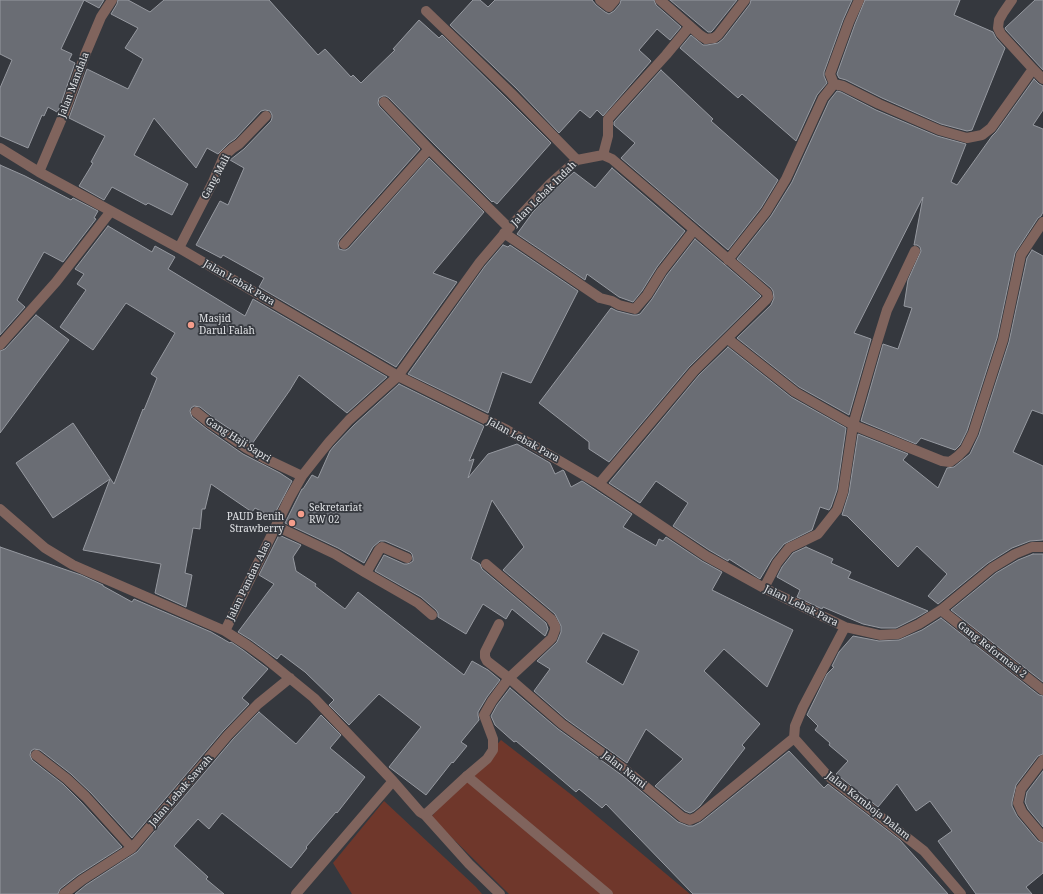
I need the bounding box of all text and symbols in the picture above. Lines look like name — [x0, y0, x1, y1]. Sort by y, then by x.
street label: Jalan Mandala — [56, 51, 92, 119]
street label: Gang Mali — [199, 153, 233, 201]
street label: Jalan Lebak Indah — [509, 159, 579, 229]
street label: Jalan Lebak Para — [201, 258, 277, 308]
place label: Masjid Darul Falah — [199, 313, 255, 336]
marker: Masjid Darul Falah — [186, 320, 196, 330]
street label: Gang Haji Sapri — [203, 415, 273, 465]
street label: Jalan Lebak Para — [485, 415, 561, 465]
place label: Sekretariat RW 02 — [309, 502, 362, 526]
marker: Sekretariat RW 02 — [296, 509, 306, 519]
place label: PAUD Benih Strawberry — [227, 511, 284, 534]
marker: PAUD Benih Strawberry — [287, 518, 297, 528]
street label: Jalan Pandan Alas — [225, 540, 273, 622]
street label: Jalan Lebak Para — [762, 583, 840, 629]
street label: Gang Reformasi 2 — [955, 619, 1029, 681]
street label: Jalan Nami — [599, 749, 649, 791]
street label: Jalan Lebak Sawah — [147, 753, 215, 829]
street label: Jalan Kamboja Dalam — [824, 769, 912, 843]

